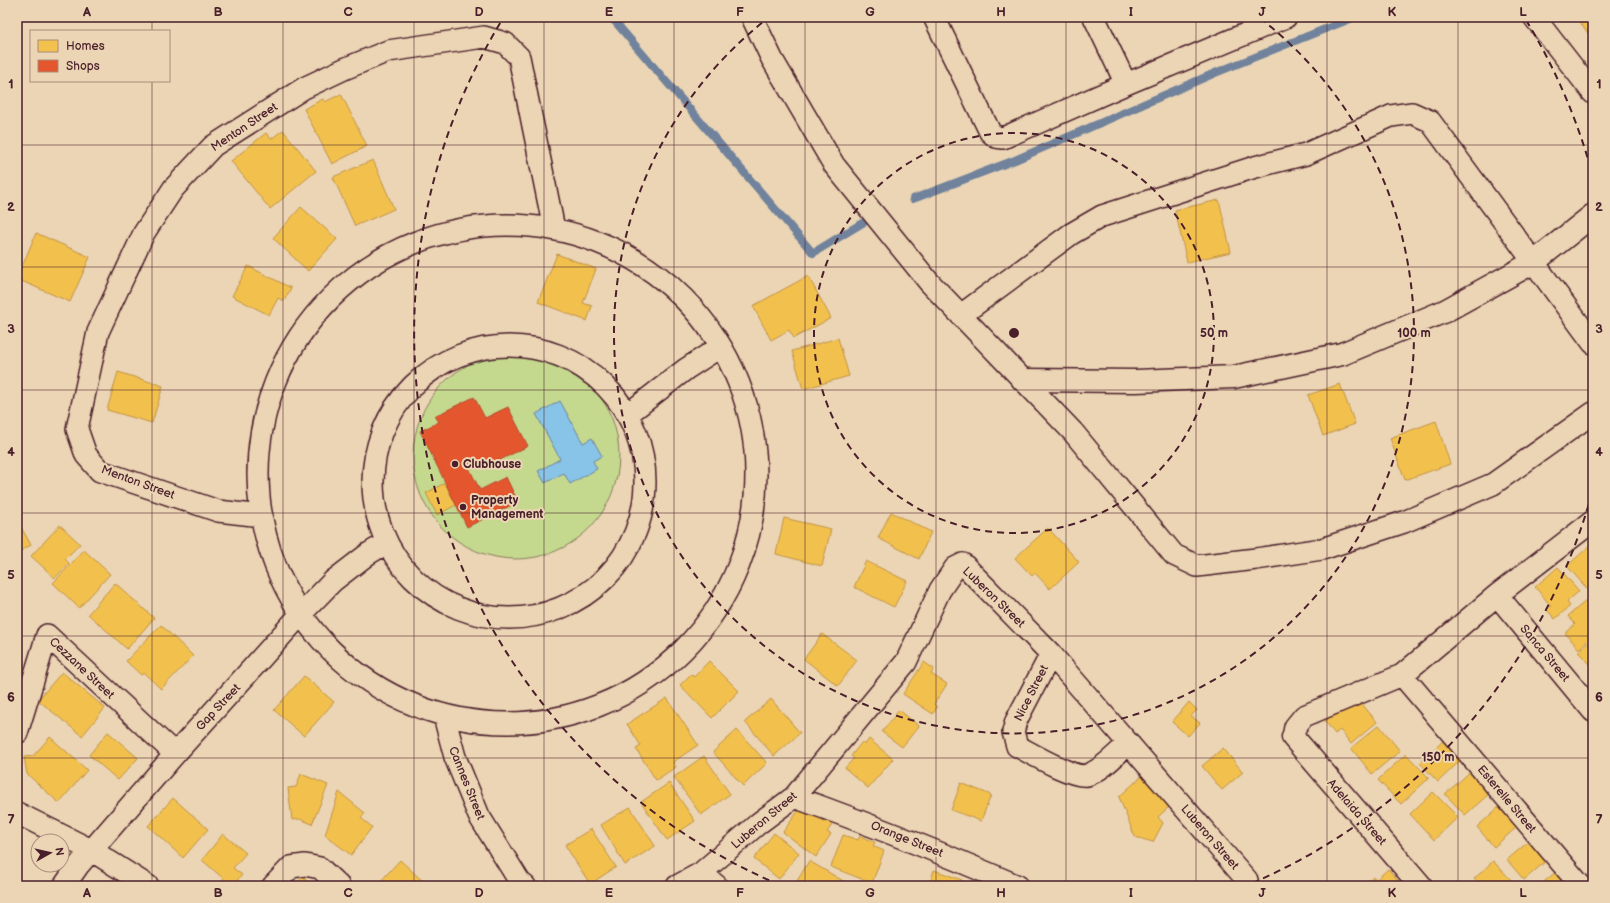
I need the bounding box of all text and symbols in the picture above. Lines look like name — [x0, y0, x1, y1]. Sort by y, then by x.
text: A — [82, 4, 91, 20]
text: B — [213, 4, 223, 20]
text: C — [343, 4, 353, 20]
text: D — [474, 4, 484, 20]
text: E — [605, 4, 614, 20]
text: F — [736, 4, 744, 20]
text: G — [865, 4, 875, 20]
text: H — [996, 4, 1006, 20]
text: I — [1129, 4, 1133, 20]
text: J — [1258, 4, 1266, 20]
text: K — [1388, 4, 1397, 20]
text: L — [1519, 4, 1527, 20]
legend — [30, 30, 170, 82]
text: Homes — [66, 39, 105, 54]
text: Shops — [66, 59, 100, 74]
text: 1 — [8, 76, 14, 92]
text: 1 — [1596, 76, 1602, 92]
street label: Menton Street — [208, 99, 281, 155]
text: 2 — [7, 199, 15, 215]
text: 2 — [1595, 199, 1603, 215]
text: 3 — [7, 321, 15, 337]
text: 3 — [1595, 321, 1603, 337]
centre of rings — [1007, 326, 1021, 340]
text: 50 m — [1200, 326, 1228, 341]
text: 100 m — [1397, 326, 1431, 341]
text: 4 — [7, 444, 15, 460]
text: 4 — [1595, 444, 1603, 460]
place label: Clubhouse — [463, 457, 521, 472]
marker: Clubhouse — [450, 459, 460, 469]
street label: Menton Street — [99, 462, 177, 503]
place label: Property Management — [471, 493, 543, 522]
marker: Property Management — [458, 502, 468, 512]
street label: Luberon Street — [959, 564, 1028, 631]
text: 5 — [7, 567, 15, 583]
text: 5 — [1595, 567, 1603, 583]
street label: Sanca Street — [1516, 622, 1573, 685]
street label: Cezzane Street — [46, 634, 118, 703]
street label: Nice Street — [1011, 662, 1052, 724]
street label: Gap Street — [193, 681, 244, 734]
text: 6 — [7, 689, 15, 705]
text: 6 — [1595, 689, 1603, 705]
street label: Cannes Street — [445, 744, 488, 822]
text: 150 m — [1422, 750, 1454, 765]
street label: Esterelle Street — [1474, 762, 1540, 836]
street label: Adelaida Street — [1324, 776, 1390, 849]
street label: Luberon Street — [728, 788, 800, 852]
street label: Luberon Street — [1177, 802, 1242, 873]
text: 7 — [7, 812, 15, 828]
text: 7 — [1595, 812, 1603, 828]
street label: Orange Street — [868, 818, 946, 861]
north arrow — [30, 833, 70, 873]
text: N — [52, 847, 66, 857]
text: A — [82, 885, 91, 901]
text: B — [213, 885, 223, 901]
text: C — [343, 885, 353, 901]
text: D — [474, 885, 484, 901]
text: E — [605, 885, 614, 901]
text: F — [736, 885, 744, 901]
text: G — [865, 885, 875, 901]
text: H — [996, 885, 1006, 901]
text: I — [1129, 885, 1133, 901]
text: J — [1258, 885, 1266, 901]
text: K — [1388, 885, 1397, 901]
text: L — [1519, 885, 1527, 901]

